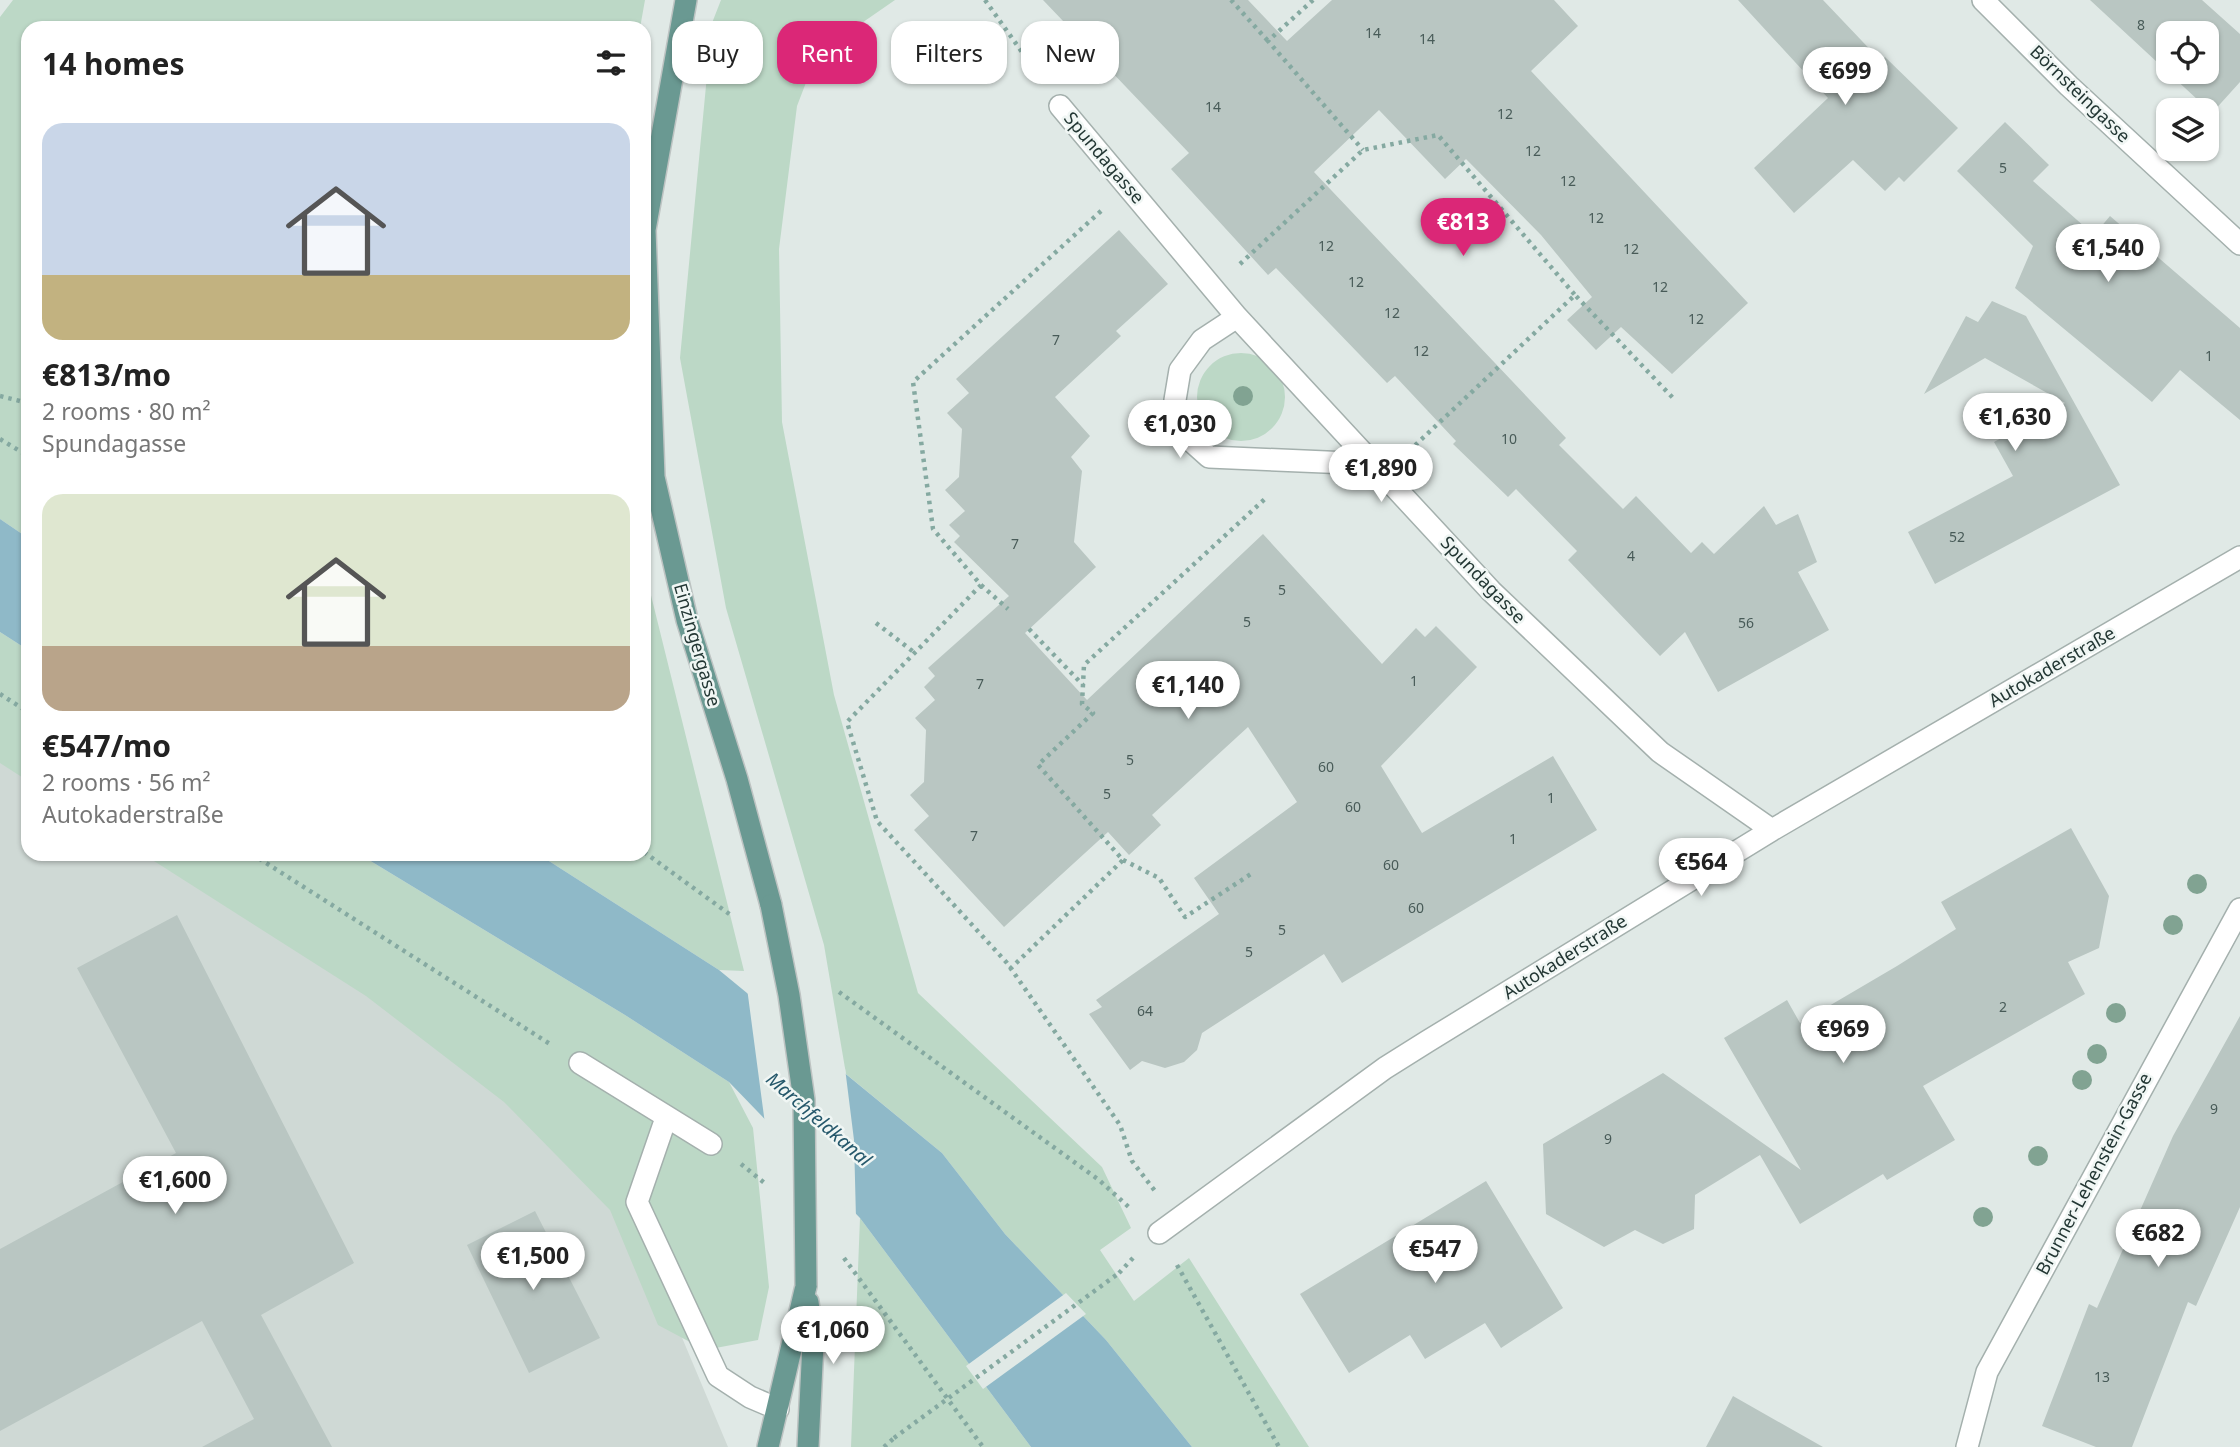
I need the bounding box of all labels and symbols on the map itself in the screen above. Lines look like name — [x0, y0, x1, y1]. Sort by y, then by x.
house number: 8 — [2137, 15, 2145, 34]
house number: 14 — [1365, 23, 1381, 42]
house number: 14 — [1419, 29, 1435, 48]
street label: Börnsteingasse — [2025, 39, 2136, 147]
pin: €699 — [1804, 48, 1886, 107]
house number: 14 — [1205, 97, 1221, 116]
house number: 12 — [1497, 104, 1513, 123]
street label: Spundagasse — [1059, 106, 1150, 208]
house number: 12 — [1525, 141, 1541, 160]
house number: 5 — [1999, 158, 2007, 177]
house number: 12 — [1560, 171, 1576, 190]
pin: €813 — [1422, 198, 1504, 258]
house number: 12 — [1588, 208, 1604, 227]
pin: €1,540 — [2051, 224, 2165, 284]
house number: 12 — [1318, 236, 1334, 255]
house number: 12 — [1623, 239, 1639, 258]
house number: 12 — [1348, 272, 1364, 291]
house number: 12 — [1652, 277, 1668, 296]
house number: 12 — [1384, 303, 1400, 322]
house number: 12 — [1688, 309, 1704, 328]
house number: 7 — [1052, 330, 1060, 349]
house number: 12 — [1413, 341, 1429, 360]
house number: 1 — [2205, 346, 2213, 365]
pin: €1,630 — [1958, 393, 2072, 453]
pin: €1,030 — [1123, 400, 1237, 460]
house number: 10 — [1501, 429, 1517, 448]
pin: €1,890 — [1324, 444, 1438, 504]
house number: 52 — [1949, 527, 1965, 546]
street label: Spundagasse — [1436, 530, 1532, 628]
house number: 7 — [1011, 534, 1019, 553]
house number: 4 — [1627, 546, 1635, 565]
street label: Einzingergasse — [669, 580, 727, 709]
house number: 5 — [1278, 580, 1286, 599]
house number: 5 — [1243, 612, 1251, 631]
house number: 56 — [1738, 613, 1754, 632]
street label: Autokaderstraße — [1984, 620, 2119, 712]
pin: €1,140 — [1131, 662, 1245, 721]
house number: 1 — [1410, 671, 1418, 690]
house number: 7 — [976, 674, 984, 693]
house number: 5 — [1126, 750, 1134, 769]
house number: 60 — [1318, 757, 1334, 776]
house number: 5 — [1103, 784, 1111, 803]
house number: 1 — [1547, 788, 1555, 807]
house number: 60 — [1345, 797, 1361, 816]
house number: 7 — [970, 826, 978, 845]
house number: 1 — [1509, 829, 1517, 848]
pin: €564 — [1660, 838, 1742, 898]
house number: 60 — [1383, 855, 1399, 874]
house number: 60 — [1408, 898, 1424, 917]
street label: Autokaderstraße — [1498, 908, 1631, 1004]
house number: 5 — [1278, 920, 1286, 939]
house number: 5 — [1245, 942, 1253, 961]
house number: 2 — [1999, 997, 2007, 1016]
house number: 64 — [1137, 1001, 1153, 1020]
pin: €969 — [1802, 1006, 1884, 1065]
water label: Marchfeldkanal — [761, 1066, 878, 1173]
street label: Brunner-Lehenstein-Gasse — [2030, 1068, 2157, 1279]
house number: 9 — [2210, 1099, 2218, 1118]
house number: 9 — [1604, 1129, 1612, 1148]
pin: €1,600 — [118, 1156, 232, 1216]
pin: €682 — [2117, 1210, 2199, 1269]
pin: €547 — [1394, 1226, 1476, 1285]
pin: €1,500 — [476, 1232, 590, 1292]
pin: €1,060 — [776, 1306, 890, 1366]
house number: 13 — [2094, 1367, 2110, 1386]

